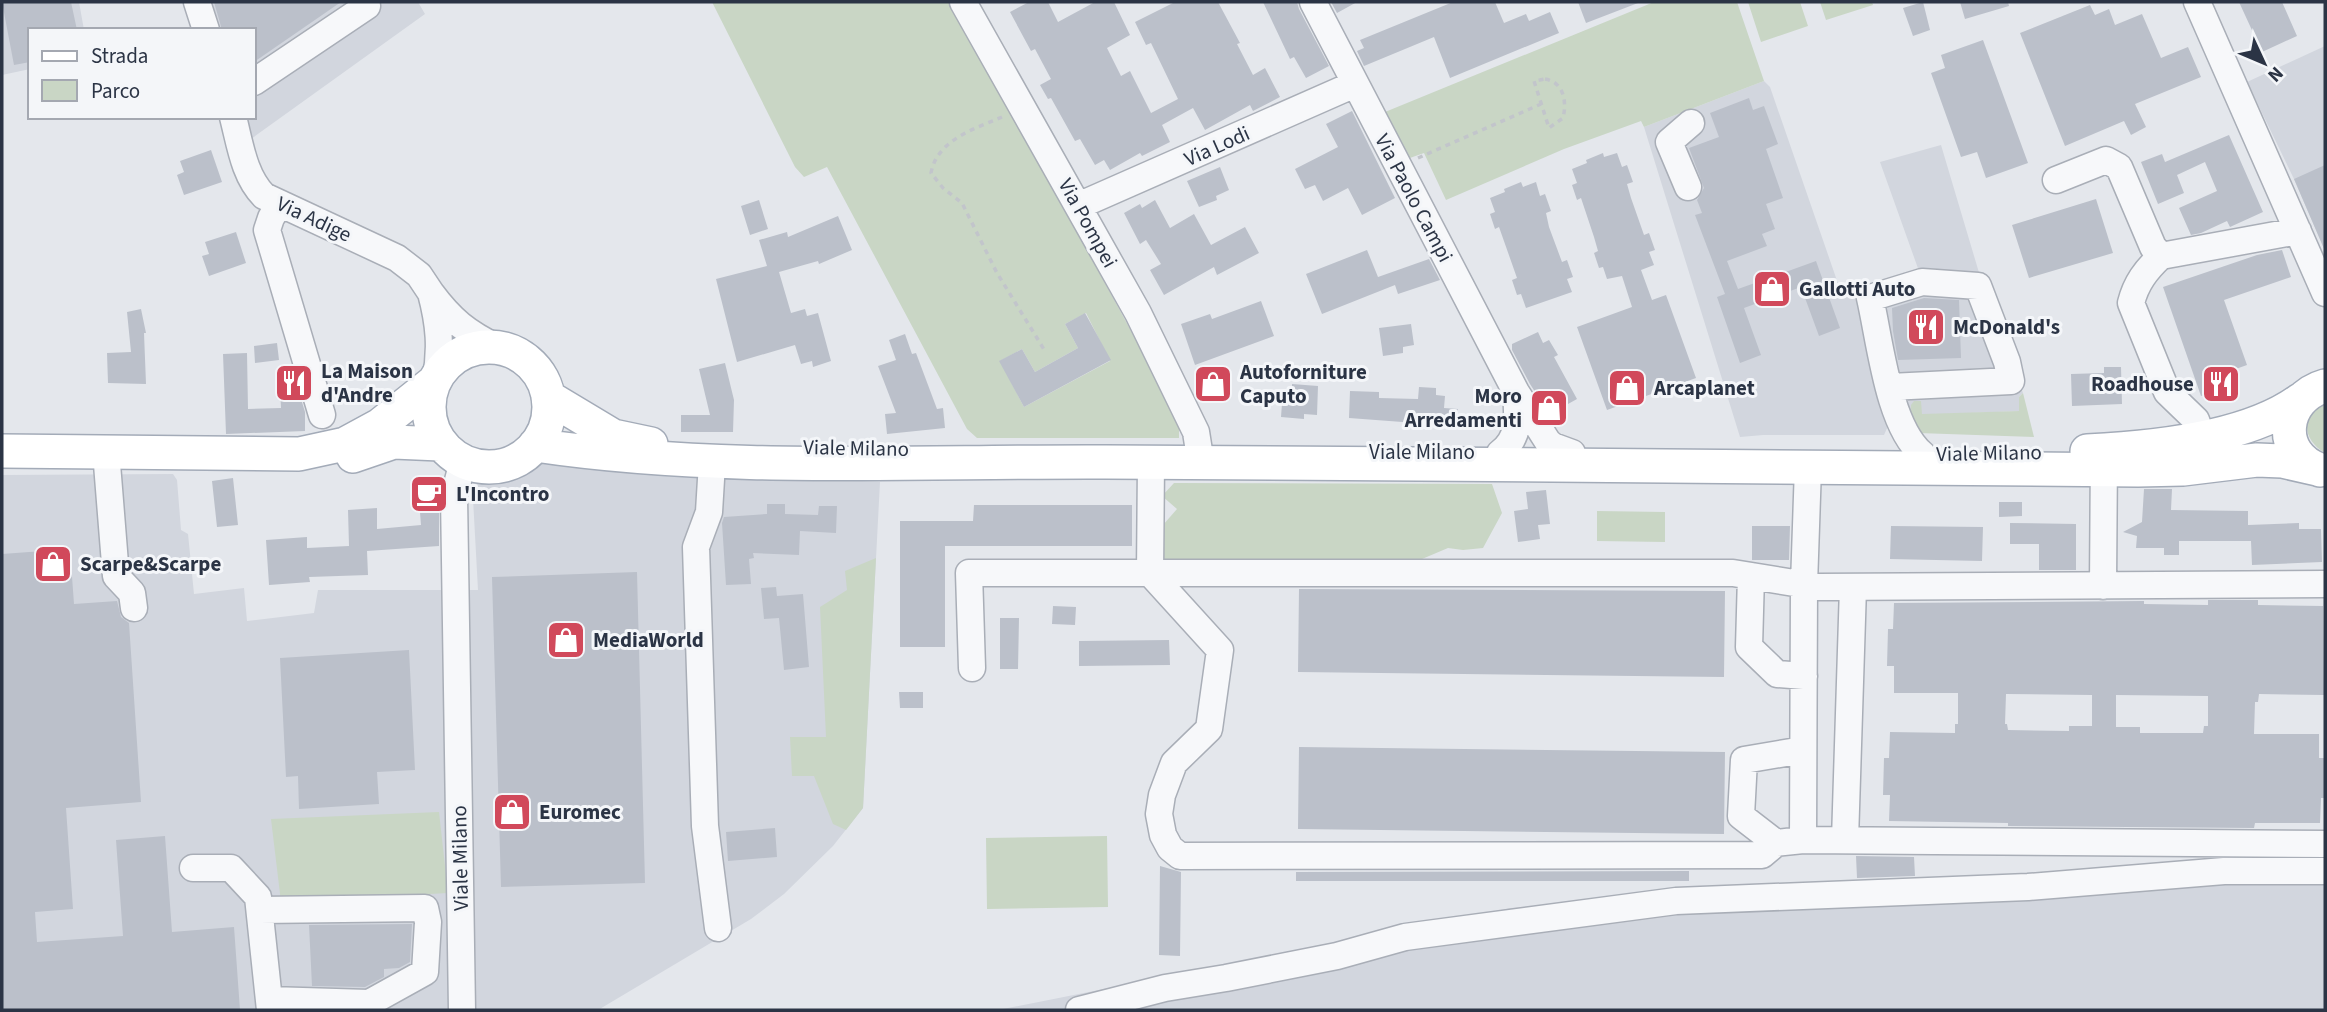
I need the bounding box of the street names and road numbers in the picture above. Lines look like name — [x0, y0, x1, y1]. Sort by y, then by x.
street label: Via Lodi — [1179, 118, 1255, 174]
street label: Via Paolo Campi — [1368, 129, 1460, 267]
street label: Via Pompei — [1051, 173, 1125, 273]
street label: Via Adige — [272, 189, 356, 249]
street label: Viale Milano — [803, 432, 909, 464]
street label: Viale Milano — [1369, 437, 1475, 467]
street label: Viale Milano — [1936, 437, 2042, 469]
street label: Viale Milano — [444, 805, 476, 911]

